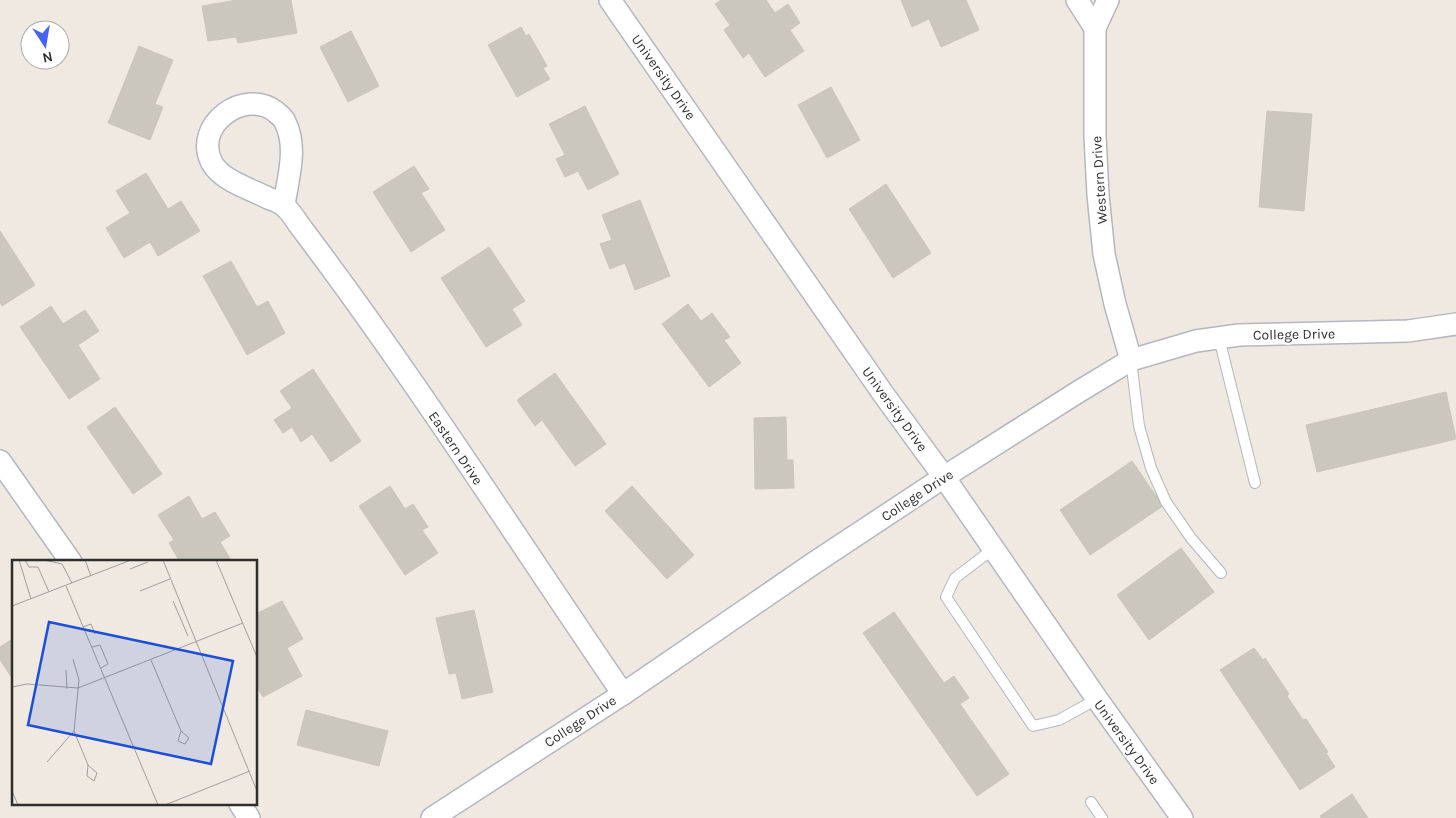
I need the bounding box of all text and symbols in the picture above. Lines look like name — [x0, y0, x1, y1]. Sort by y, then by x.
north arrow — [20, 20, 70, 70]
street label: University Drive — [628, 31, 699, 123]
text: N — [41, 48, 54, 67]
street label: Western Drive — [1088, 135, 1111, 225]
street label: College Drive — [1253, 325, 1335, 344]
street label: University Drive — [858, 364, 931, 455]
street label: Eastern Drive — [425, 408, 486, 488]
street label: College Drive — [878, 466, 956, 525]
inset map — [12, 560, 258, 806]
street label: College Drive — [541, 692, 619, 751]
street label: University Drive — [1090, 697, 1163, 788]

